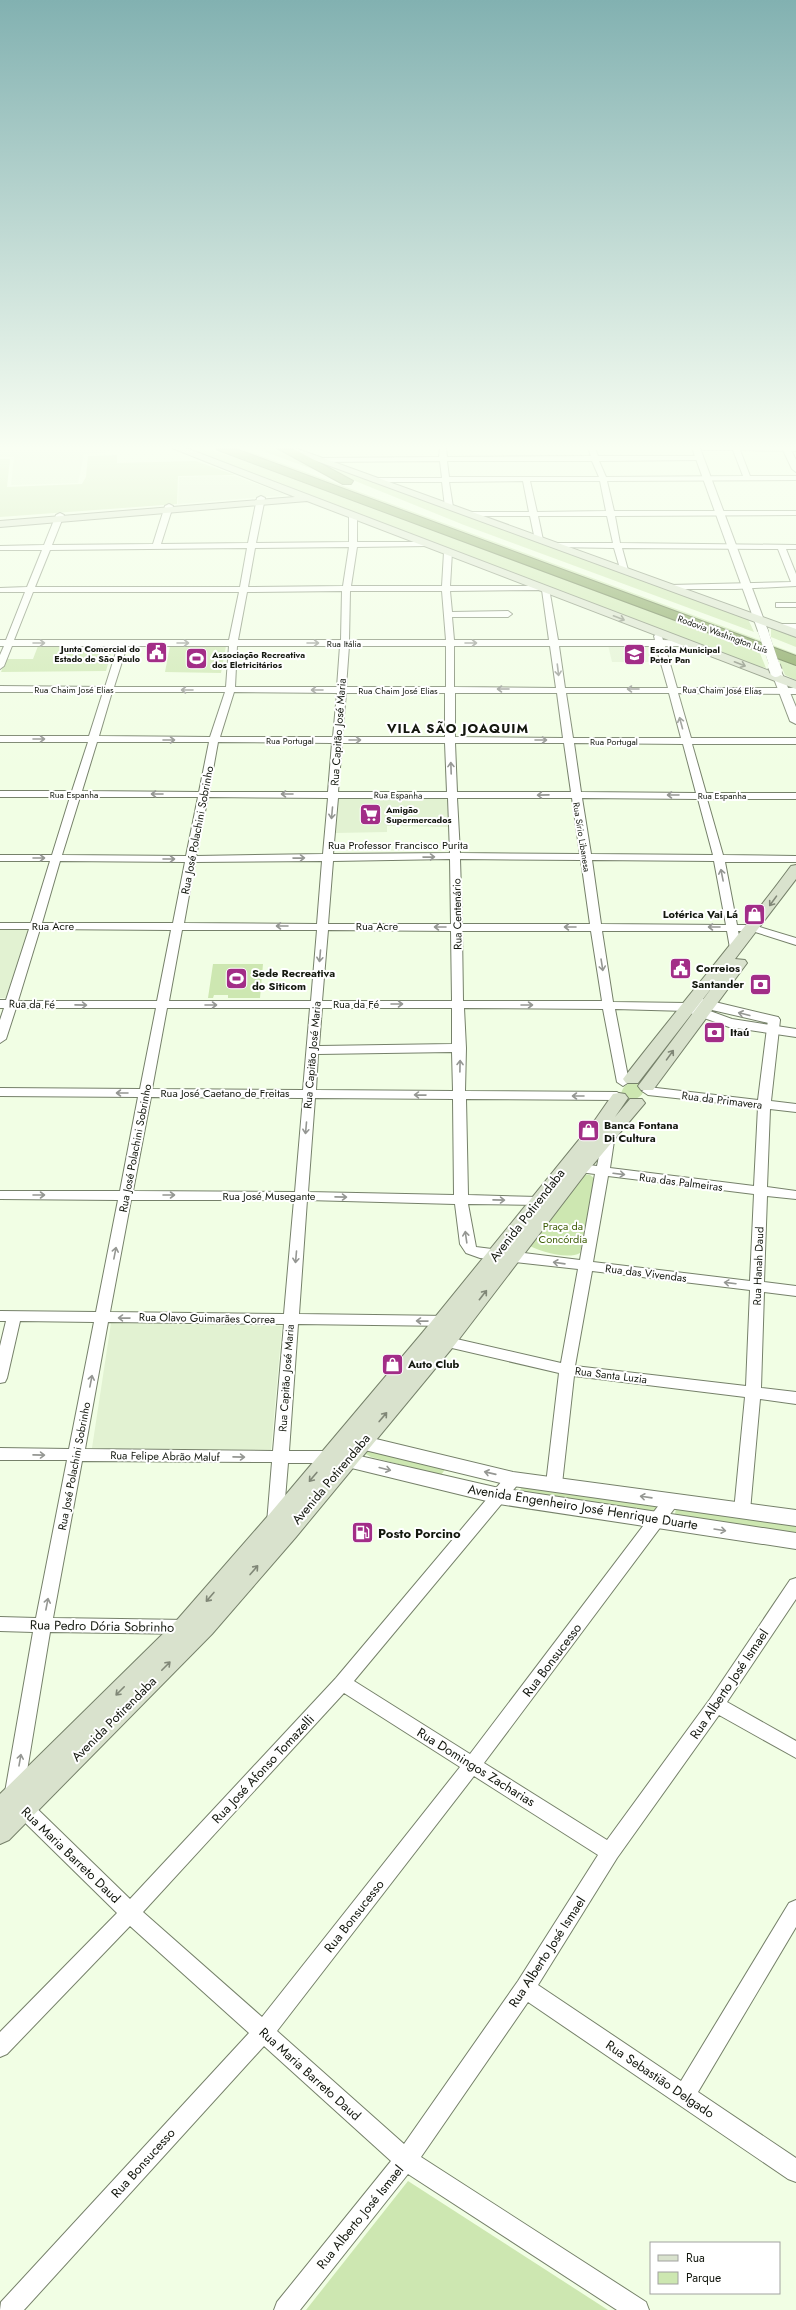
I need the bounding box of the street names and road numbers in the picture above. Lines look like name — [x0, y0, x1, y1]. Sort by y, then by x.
street label: Rodovia Washington Luís — [676, 612, 770, 657]
street label: Rua Itália — [327, 637, 361, 650]
street label: Rua Capitão José Maria — [326, 678, 350, 786]
street label: Rua Chaim José Elias — [34, 683, 114, 696]
street label: Rua Chaim José Elias — [682, 683, 762, 697]
street label: Rua Chaim José Elias — [358, 684, 438, 697]
street label: Rua Portugal — [266, 734, 314, 747]
street label: Rua Portugal — [590, 735, 638, 748]
street label: Rua José Polachini Sobrinho — [177, 764, 217, 896]
street label: Rua Espanha — [50, 788, 98, 801]
street label: Rua Espanha — [374, 788, 422, 802]
street label: Rua Espanha — [698, 789, 746, 802]
street label: Rua Sírio Libanesa — [570, 801, 594, 873]
street label: Rua Professor Francisco Purita — [328, 837, 468, 853]
street label: Rua Centenário — [448, 878, 466, 950]
street label: Rua Acre — [32, 918, 74, 934]
street label: Rua Acre — [356, 918, 398, 934]
street label: Rua da Fé — [9, 996, 56, 1012]
street label: Rua da Fé — [333, 996, 379, 1012]
street label: Rua Capitão José Maria — [299, 1001, 325, 1109]
street label: Rua José Polachini Sobrinho — [115, 1082, 155, 1214]
street label: Rua José Caetano de Freitas — [160, 1085, 290, 1101]
street label: Rua da Primavera — [681, 1087, 763, 1113]
street label: Avenida Potirendaba — [485, 1164, 569, 1266]
street label: Rua das Palmeiras — [638, 1169, 724, 1195]
street label: Rua José Musegante — [223, 1188, 316, 1204]
street label: Rua Hanah Daud — [749, 1226, 767, 1306]
street label: Rua das Vivendas — [604, 1260, 688, 1286]
street label: Rua Olavo Guimarães Correa — [139, 1309, 275, 1327]
street label: Rua Capitão José Maria — [274, 1324, 298, 1432]
street label: Rua Santa Luzia — [574, 1363, 648, 1387]
street label: Rua José Polachini Sobrinho — [54, 1400, 94, 1532]
street label: Avenida Potirendaba — [287, 1429, 375, 1529]
street label: Rua Felipe Abrão Maluf — [110, 1447, 221, 1465]
street label: Avenida Engenheiro José Henrique Duarte — [467, 1479, 700, 1535]
street label: Rua Pedro Dória Sobrinho — [30, 1615, 174, 1637]
street label: Rua Bonsucesso — [518, 1619, 586, 1701]
street label: Rua Alberto José Ismael — [685, 1625, 773, 1743]
street label: Avenida Potirendaba — [67, 1672, 161, 1766]
street label: Rua José Afonso Tomazelli — [207, 1710, 319, 1828]
street label: Rua Domingos Zacharias — [413, 1723, 539, 1811]
street label: Rua Maria Barreto Daud — [17, 1803, 125, 1907]
street label: Rua Bonsucesso — [319, 1875, 389, 1957]
street label: Rua Alberto José Ismael — [504, 1893, 590, 2011]
street label: Rua Maria Barreto Daud — [255, 2023, 365, 2125]
street label: Rua Sebastião Delgado — [602, 2035, 718, 2123]
street label: Rua Bonsucesso — [107, 2124, 179, 2202]
street label: Rua Alberto José Ismael — [312, 2161, 408, 2273]

